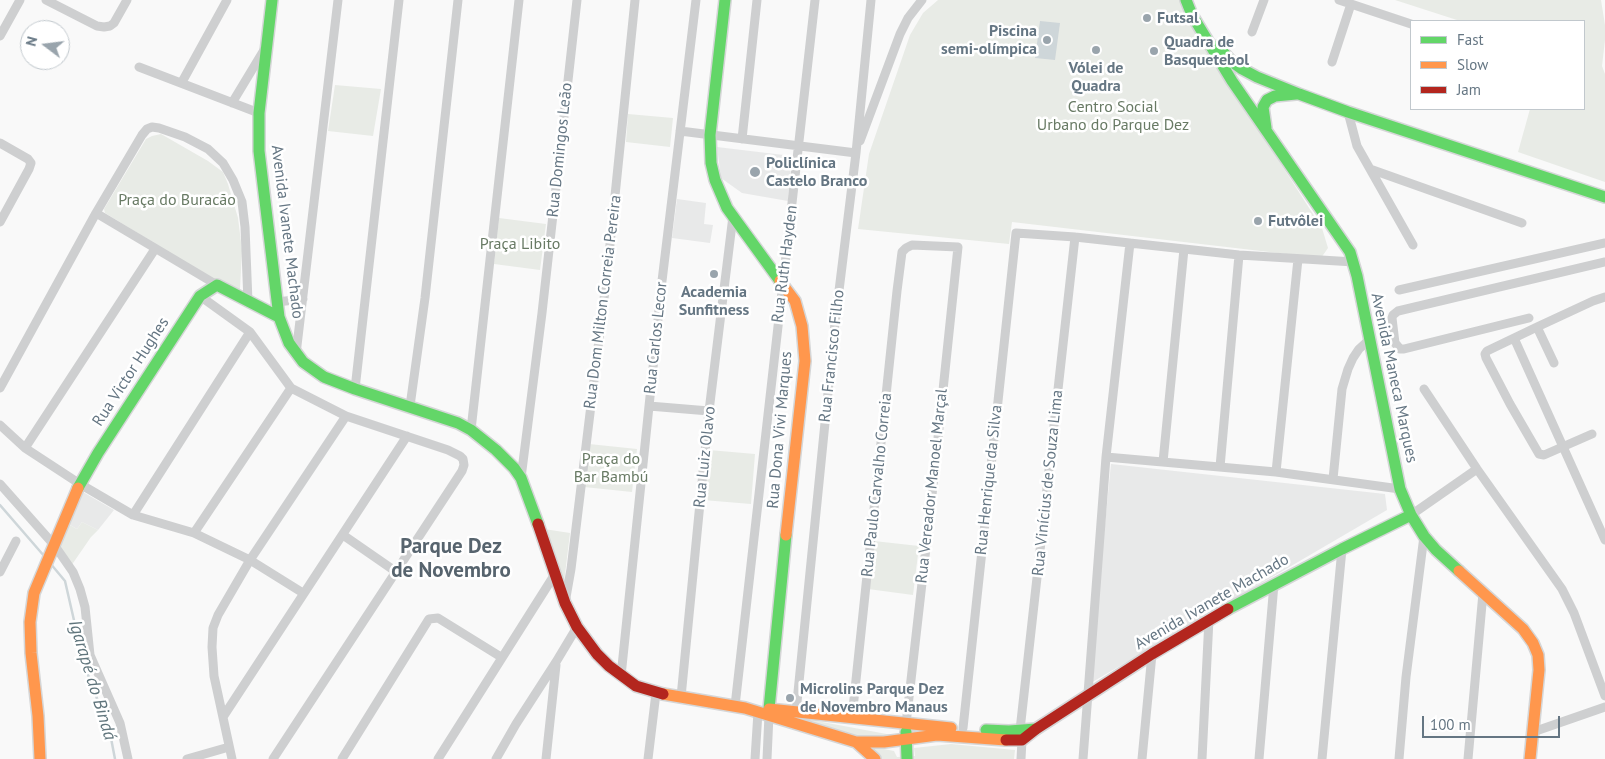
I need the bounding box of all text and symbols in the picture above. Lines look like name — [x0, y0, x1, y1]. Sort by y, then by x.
place label: Futsal — [1157, 8, 1199, 28]
marker: Futsal — [1141, 12, 1153, 24]
north arrow — [20, 20, 70, 70]
legend — [1410, 20, 1585, 110]
place label: Piscina semi-olímpica — [941, 21, 1037, 59]
text: Fast — [1457, 30, 1484, 49]
place label: Quadra de Basquetebol — [1164, 32, 1249, 70]
marker: Piscina semi-olímpica — [1041, 34, 1053, 46]
text: N — [22, 35, 41, 48]
marker: Vólei de Quadra — [1090, 44, 1102, 56]
marker: Quadra de Basquetebol — [1148, 45, 1160, 57]
text: Slow — [1457, 55, 1488, 74]
place label: Vólei de Quadra — [1069, 58, 1123, 96]
text: Jam — [1457, 80, 1481, 99]
street label: Rua Domingos Leão — [543, 82, 577, 218]
park label: Centro Social Urbano do Parque Dez — [1037, 97, 1189, 135]
street label: Avenida Ivanete Machado — [267, 144, 307, 320]
place label: Policlínica Castelo Branco — [766, 153, 867, 191]
marker: Policlínica Castelo Branco — [748, 165, 762, 179]
park label: Praça do Buracão — [118, 190, 236, 210]
street label: Rua Dom Milton Correia Pereira — [580, 194, 626, 410]
street label: Rua Ruth Hayden — [768, 204, 802, 324]
place label: Futvôlei — [1268, 211, 1323, 231]
marker: Futvôlei — [1252, 215, 1264, 227]
park label: Praça Libito — [480, 234, 560, 254]
marker: Academia Sunfitness — [708, 268, 720, 280]
street label: Rua Carlos Lecor — [641, 281, 671, 395]
place label: Academia Sunfitness — [679, 282, 749, 320]
street label: Rua Francisco Filho — [815, 289, 849, 423]
street label: Avenida Maneca Marques — [1367, 291, 1421, 465]
street label: Rua Victor Hughes — [89, 314, 173, 430]
street label: Rua Dona Vivi Marques — [764, 350, 796, 510]
street label: Rua Vereador Manoel Marçal — [912, 388, 952, 584]
street label: Rua Vinícius de Souza Lima — [1029, 389, 1067, 577]
street label: Rua Paulo Carvalho Correia — [858, 392, 896, 578]
street label: Rua Henrique da Silva — [972, 404, 1006, 556]
street label: Rua Luiz Olavo — [690, 405, 720, 509]
park label: Praça do Bar Bambú — [574, 449, 648, 487]
district label: Parque Dez de Novembro — [391, 534, 511, 584]
street label: Avenida Ivanete Machado — [1131, 550, 1293, 654]
water label: Igarapé do Bindá — [63, 617, 121, 743]
place label: Microlins Parque Dez de Novembro Manaus — [800, 679, 948, 717]
marker: Microlins Parque Dez de Novembro Manaus — [784, 692, 796, 704]
scale bar — [1425, 706, 1562, 738]
text: 100 m — [1430, 715, 1471, 734]

